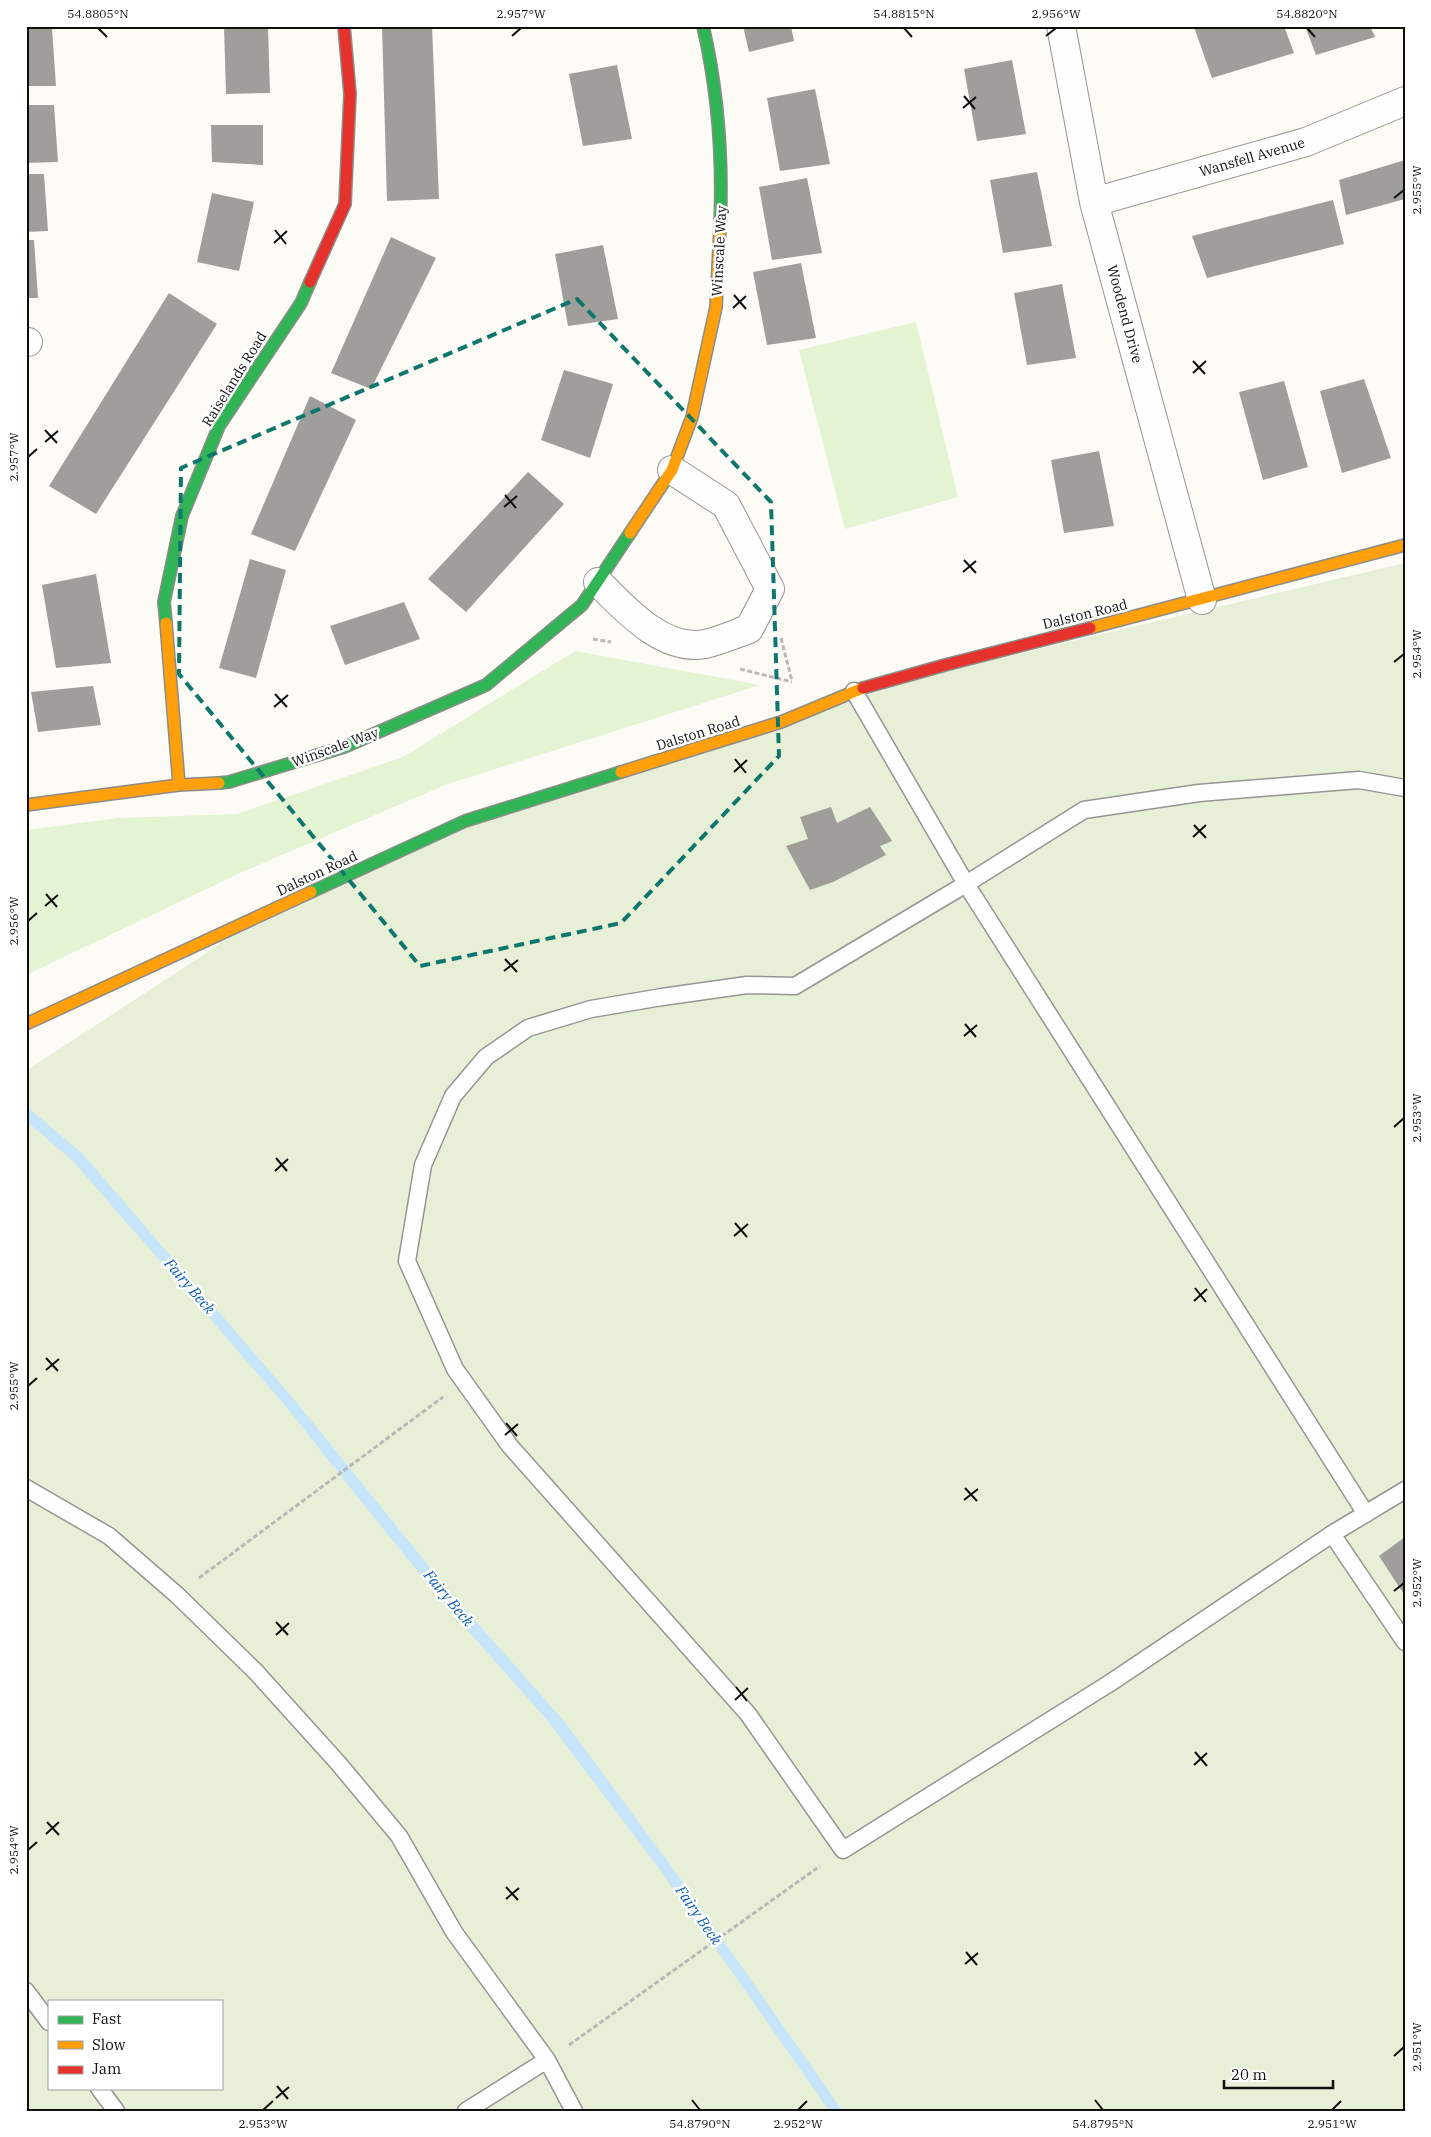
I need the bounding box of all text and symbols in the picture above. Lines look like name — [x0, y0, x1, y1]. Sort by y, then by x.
text: 54.8805°N — [67, 6, 129, 21]
text: 2.957°W — [496, 6, 546, 21]
text: 54.8815°N — [873, 6, 935, 21]
text: 2.956°W — [1031, 6, 1081, 21]
text: 54.8820°N — [1276, 6, 1338, 21]
street label: Wansfell Avenue — [1197, 133, 1307, 181]
text: 2.955°W — [1409, 165, 1424, 215]
street label: Winscale Way — [708, 205, 730, 297]
street label: Woodend Drive — [1103, 263, 1147, 365]
street label: Raiselands Road — [198, 328, 271, 430]
text: 2.957°W — [6, 432, 21, 482]
street label: Dalston Road — [1041, 595, 1130, 633]
text: 2.954°W — [1409, 629, 1424, 679]
street label: Dalston Road — [654, 712, 743, 754]
street label: Winscale Way — [289, 723, 381, 771]
street label: Dalston Road — [274, 846, 361, 900]
text: 2.956°W — [6, 896, 21, 946]
text: 2.953°W — [1409, 1093, 1424, 1143]
water label: Fairy Beck — [160, 1253, 219, 1318]
text: 2.955°W — [6, 1361, 21, 1411]
text: 2.952°W — [1409, 1558, 1424, 1608]
water label: Fairy Beck — [419, 1565, 478, 1630]
text: 2.954°W — [6, 1825, 21, 1875]
water label: Fairy Beck — [671, 1881, 726, 1948]
legend — [48, 2000, 222, 2090]
text: Fast — [92, 2009, 122, 2028]
text: 2.951°W — [1409, 2022, 1424, 2072]
text: Slow — [92, 2035, 126, 2054]
scale bar — [1224, 2057, 1332, 2089]
text: Jam — [92, 2059, 121, 2078]
text: 20 m — [1231, 2065, 1267, 2084]
text: 2.953°W — [238, 2116, 288, 2131]
text: 54.8790°N — [669, 2116, 731, 2131]
text: 2.952°W — [773, 2116, 823, 2131]
text: 54.8795°N — [1072, 2116, 1134, 2131]
text: 2.951°W — [1307, 2116, 1357, 2131]

